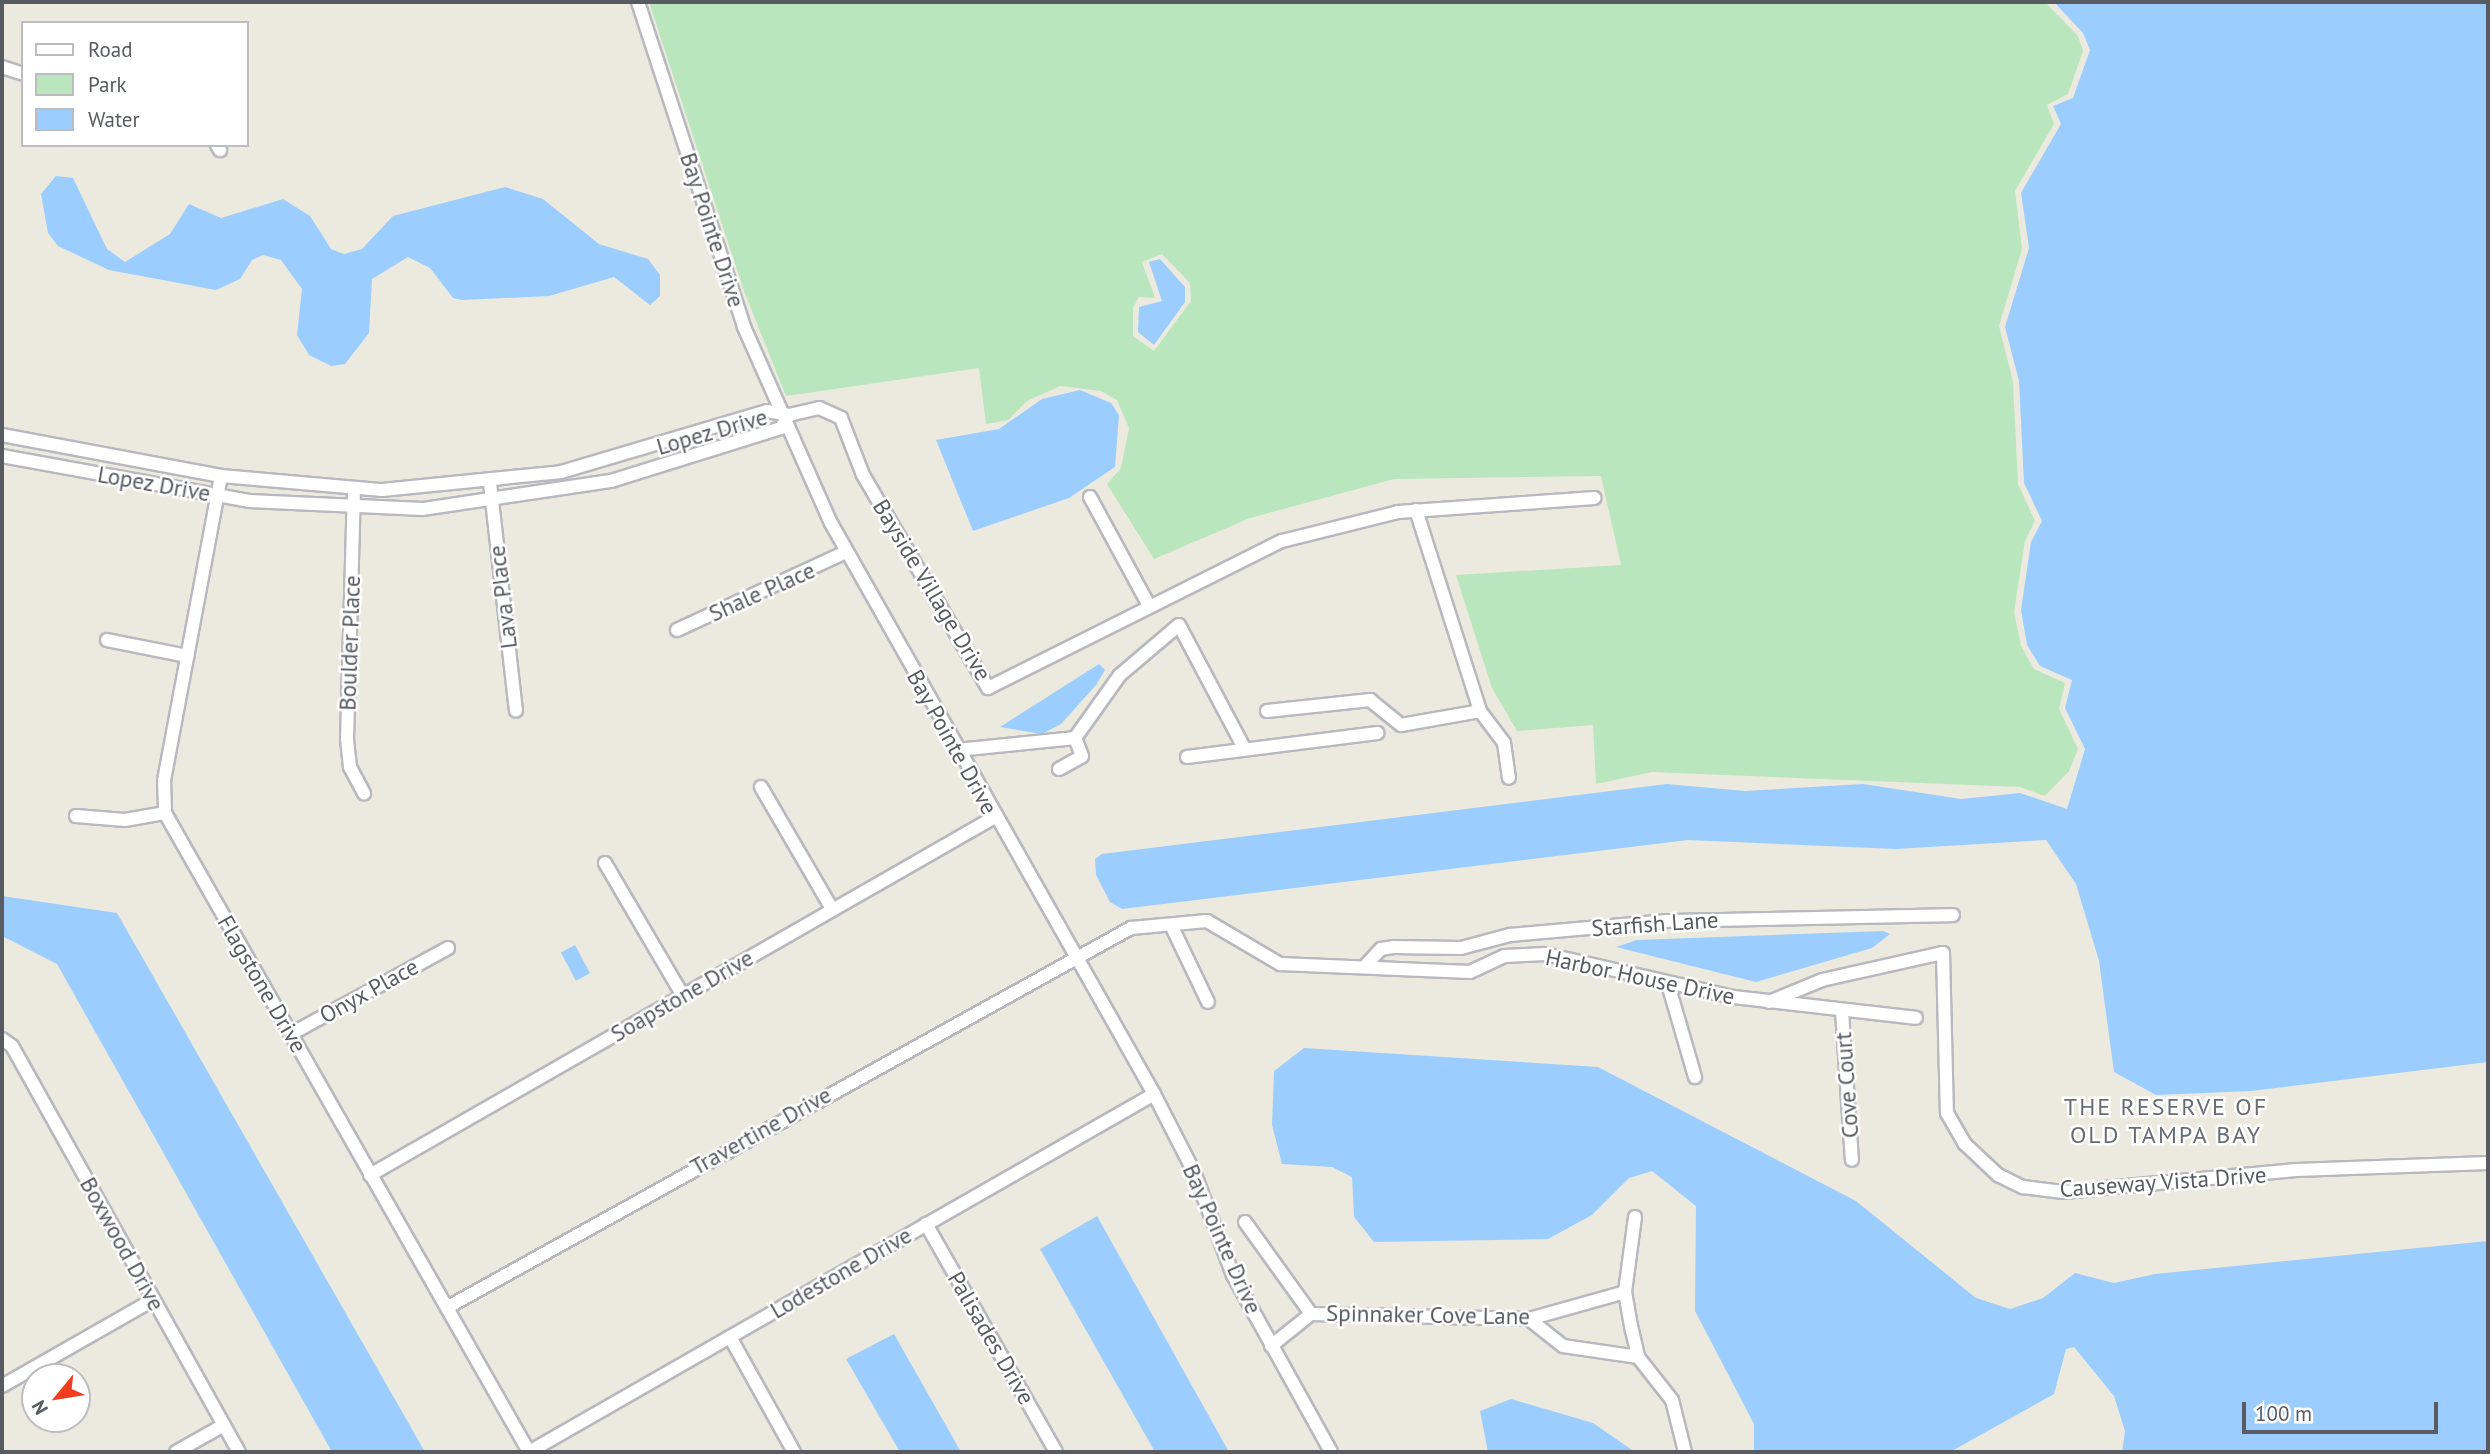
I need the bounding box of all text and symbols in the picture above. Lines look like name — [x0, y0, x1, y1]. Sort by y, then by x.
legend — [21, 21, 248, 147]
text: Road — [88, 36, 132, 63]
text: Park — [88, 71, 127, 98]
text: Water — [88, 106, 140, 133]
street label: Bay Pointe Drive — [674, 149, 750, 311]
street label: Lopez Drive — [653, 403, 771, 461]
street label: Lopez Drive — [95, 460, 213, 508]
street label: Bayside Village Drive — [867, 494, 997, 686]
street label: Lava Place — [483, 544, 523, 650]
street label: Shale Place — [705, 556, 819, 628]
street label: Boulder Place — [334, 575, 366, 711]
street label: Bay Pointe Drive — [901, 665, 1003, 819]
street label: Starfish Lane — [1591, 906, 1719, 942]
street label: Flagstone Drive — [212, 910, 312, 1058]
street label: Harbor House Drive — [1543, 943, 1737, 1011]
street label: Soapstone Drive — [606, 944, 758, 1048]
street label: Onyx Place — [315, 952, 423, 1030]
street label: Cove Court — [1830, 1031, 1864, 1139]
street label: Travertine Drive — [686, 1081, 836, 1181]
district label: THE RESERVE OF OLD TAMPA BAY — [2066, 1093, 2266, 1149]
street label: Bay Pointe Drive — [1177, 1160, 1267, 1318]
street label: Causeway Vista Drive — [2058, 1161, 2268, 1203]
street label: Boxwood Drive — [74, 1172, 170, 1316]
street label: Lodestone Drive — [766, 1221, 916, 1325]
street label: Palisades Drive — [942, 1267, 1040, 1409]
street label: Spinnaker Cove Lane — [1326, 1299, 1530, 1331]
north arrow — [21, 1363, 91, 1433]
scale bar — [2245, 1388, 2441, 1432]
text: N — [26, 1396, 53, 1419]
text: 100 m — [2255, 1400, 2312, 1427]

